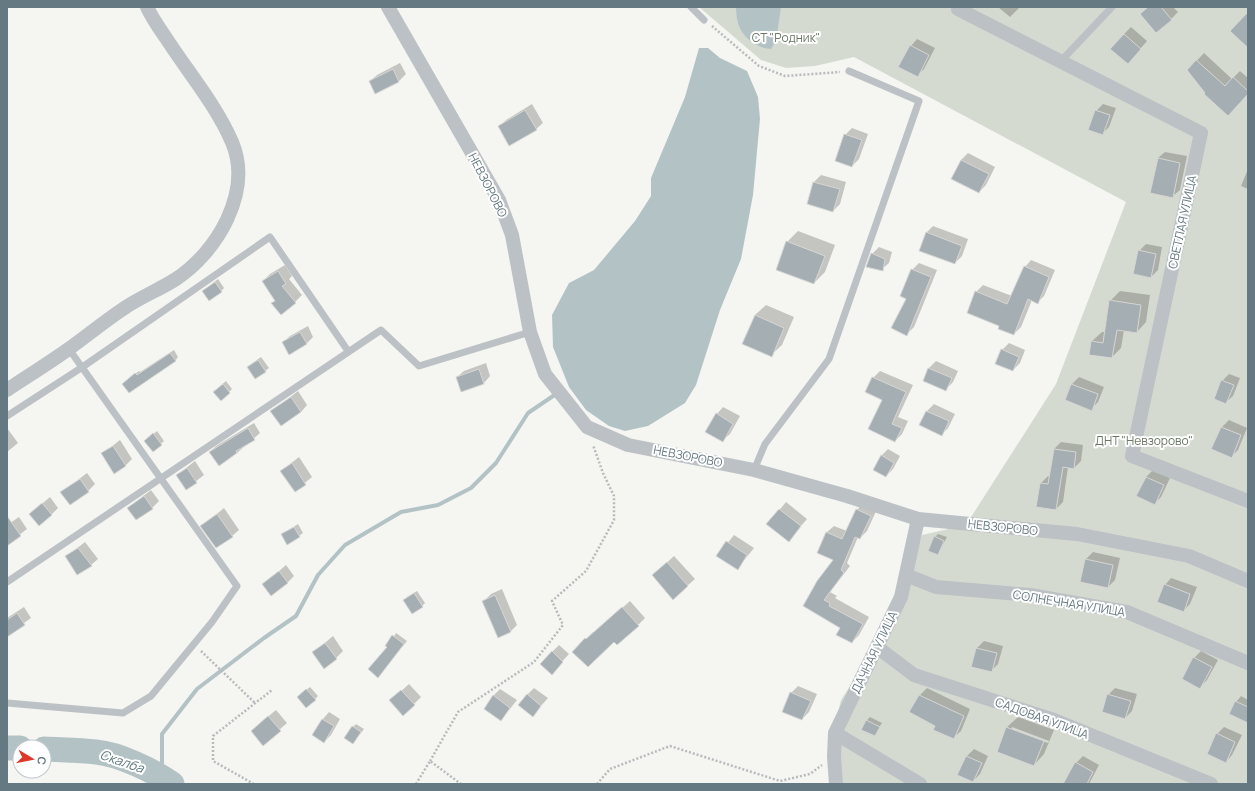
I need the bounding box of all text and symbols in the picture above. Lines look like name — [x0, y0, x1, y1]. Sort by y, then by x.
park label: СТ "Родник" — [752, 29, 820, 46]
street label: НЕВЗОРОВО — [464, 150, 512, 220]
street label: СВЕТЛАЯ УЛИЦА — [1164, 173, 1200, 270]
park label: ДНТ "Невзорово" — [1095, 432, 1193, 449]
street label: НЕВЗОРОВО — [652, 441, 724, 471]
street label: НЕВЗОРОВО — [967, 515, 1039, 539]
street label: СОЛНЕЧНАЯ УЛИЦА — [1012, 586, 1127, 620]
street label: ДАЧНАЯ УЛИЦА — [847, 608, 901, 696]
street label: САДОВАЯ УЛИЦА — [993, 693, 1091, 743]
north arrow — [12, 739, 52, 779]
water label: Скалба — [98, 745, 147, 777]
text: С — [34, 756, 50, 766]

